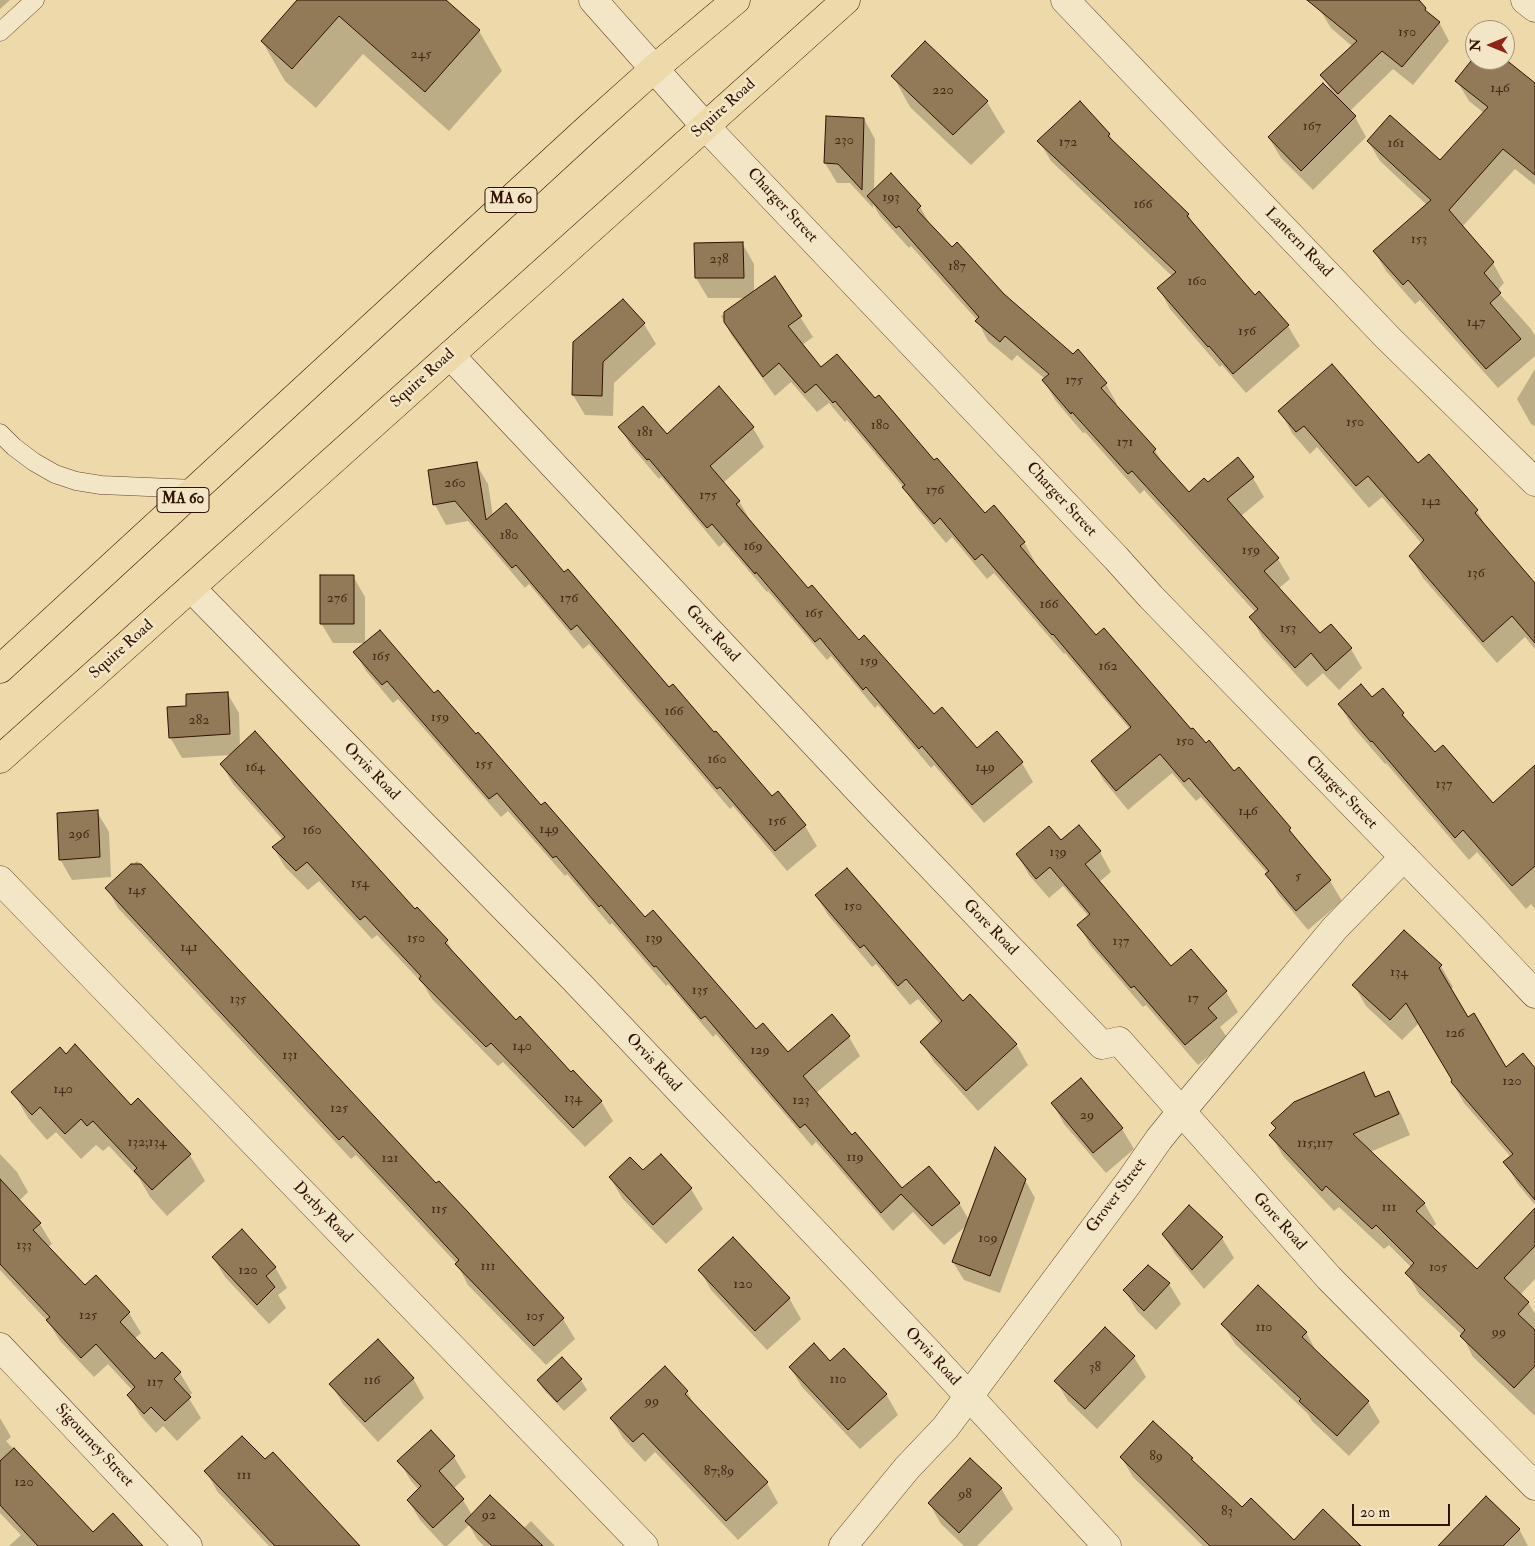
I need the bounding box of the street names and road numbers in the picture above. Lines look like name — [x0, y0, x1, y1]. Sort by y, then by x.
street label: Squire Road — [688, 75, 760, 143]
street label: Charger Street — [743, 165, 821, 247]
road number: MA 60 — [485, 188, 537, 212]
street label: Lantern Road — [1260, 204, 1336, 282]
street label: Squire Road — [387, 345, 459, 413]
street label: Charger Street — [1022, 459, 1100, 541]
road number: MA 60 — [157, 488, 209, 512]
street label: Gore Road — [681, 602, 743, 666]
street label: Squire Road — [86, 616, 158, 684]
street label: Orvis Road — [339, 739, 403, 805]
street label: Charger Street — [1301, 752, 1381, 834]
street label: Gore Road — [959, 896, 1021, 960]
street label: Orvis Road — [621, 1030, 685, 1096]
street label: Grover Street — [1083, 1155, 1151, 1237]
street label: Derby Road — [288, 1179, 356, 1247]
street label: Gore Road — [1248, 1189, 1310, 1255]
street label: Orvis Road — [900, 1324, 964, 1390]
street label: Sigourney Street — [51, 1400, 137, 1492]

